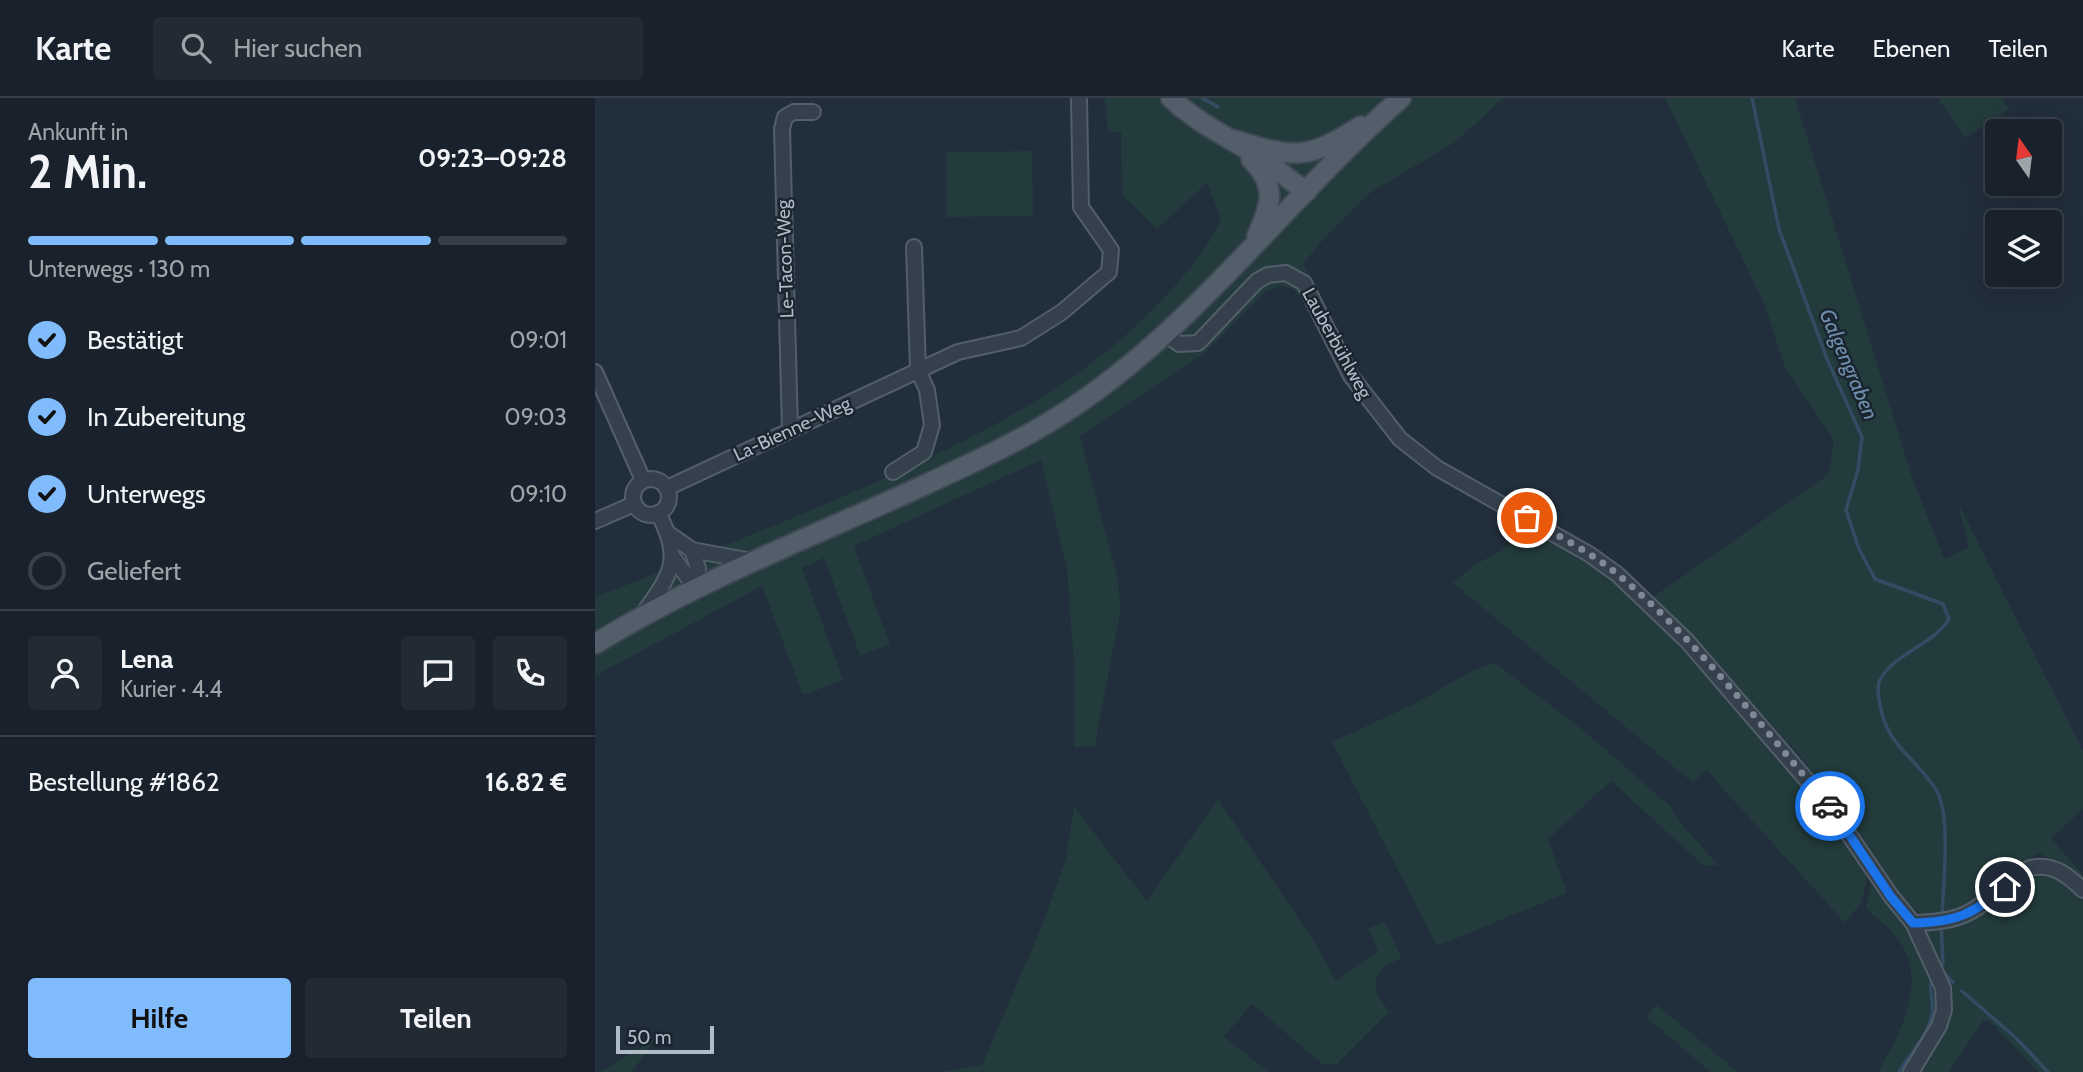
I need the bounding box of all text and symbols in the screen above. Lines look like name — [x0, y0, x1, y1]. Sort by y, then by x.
search box — [153, 17, 643, 80]
text: Karte — [35, 28, 111, 68]
icon: search — [177, 29, 215, 67]
text: Hier suchen — [233, 32, 362, 64]
text: Karte — [1781, 34, 1834, 63]
text: Ebenen — [1872, 34, 1950, 63]
text: Teilen — [1988, 34, 2048, 63]
text: Ankunft in — [28, 118, 128, 146]
north arrow — [1985, 119, 2061, 196]
map controls — [1985, 119, 2062, 287]
text: 09:23–09:28 — [418, 142, 567, 174]
text: 2 Min. — [28, 144, 147, 200]
street label: Le-Tacon-Weg — [771, 199, 799, 319]
button: layers — [1985, 210, 2062, 287]
text: Unterwegs · 130 m — [28, 255, 210, 283]
street label: Lauberbühlweg — [1297, 284, 1377, 403]
water label: Galgengraben — [1814, 305, 1884, 423]
icon: check — [28, 321, 66, 359]
text: Bestätigt — [87, 324, 184, 356]
text: 09:01 — [510, 326, 567, 354]
street label: La-Bienne-Weg — [730, 392, 855, 466]
icon: check — [28, 398, 66, 436]
text: In Zubereitung — [87, 401, 245, 433]
text: 09:03 — [505, 403, 567, 431]
icon: check — [28, 475, 66, 513]
text: Unterwegs — [87, 478, 206, 510]
text: 09:10 — [510, 480, 567, 508]
pin — [1497, 488, 1557, 548]
icon: bag — [1508, 499, 1546, 537]
text: Geliefert — [87, 555, 181, 587]
button: person — [28, 636, 102, 710]
button: chat — [401, 636, 475, 710]
button: phone — [493, 636, 567, 710]
text: Lena — [120, 643, 174, 675]
text: Kurier · 4.4 — [120, 675, 223, 703]
text: Bestellung #1862 — [28, 766, 220, 798]
text: 16.82 € — [485, 766, 567, 798]
courier — [1795, 771, 1865, 841]
icon: car — [1811, 787, 1849, 825]
pin — [1975, 857, 2035, 917]
icon: home — [1986, 868, 2024, 906]
button: Hilfe — [28, 978, 291, 1058]
button: Teilen — [305, 978, 567, 1058]
scale bar — [616, 1023, 714, 1055]
text: 50 m — [627, 1026, 671, 1049]

